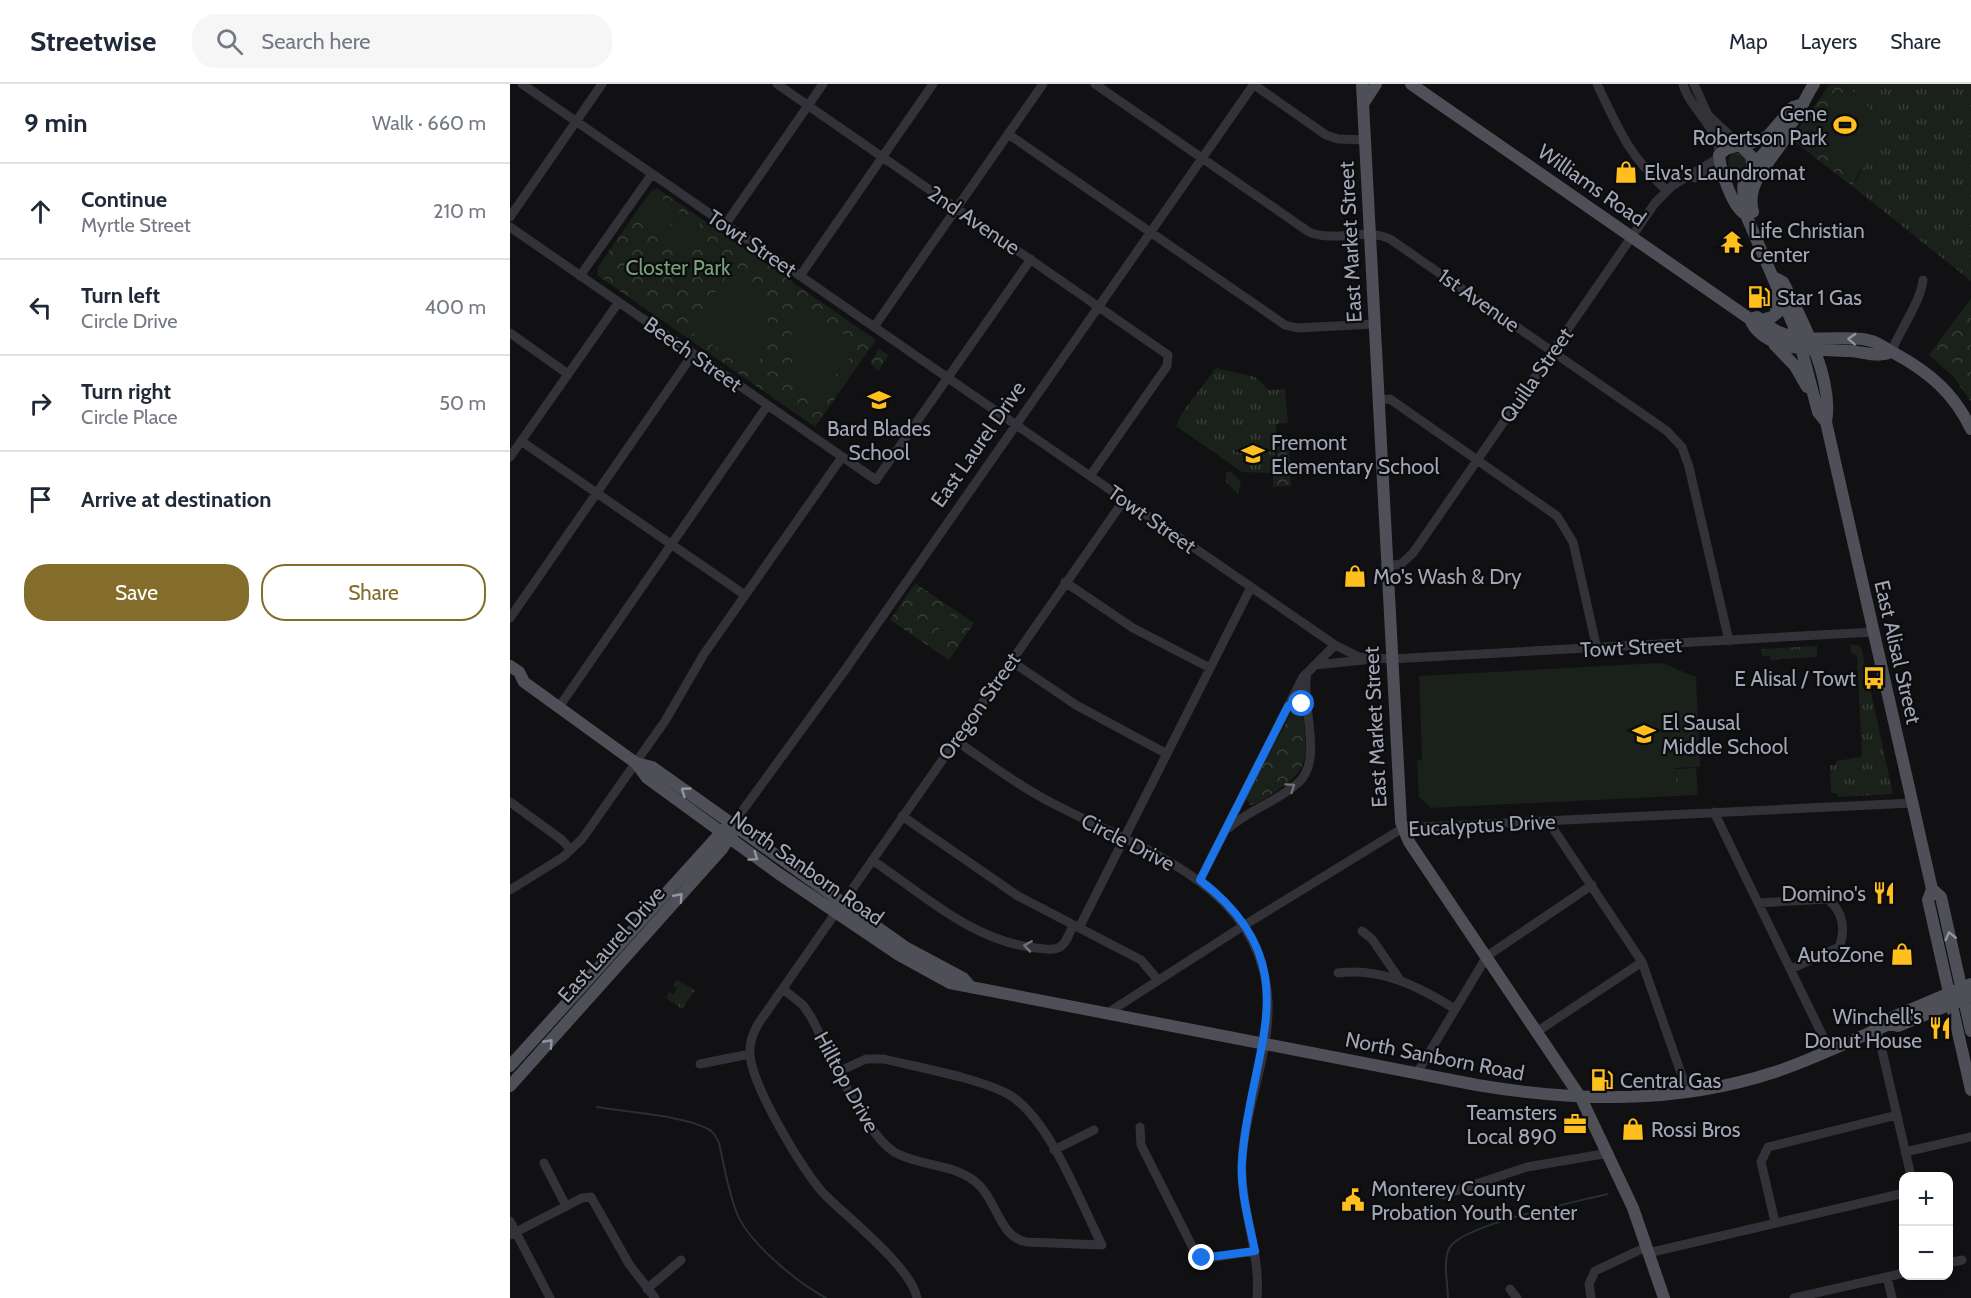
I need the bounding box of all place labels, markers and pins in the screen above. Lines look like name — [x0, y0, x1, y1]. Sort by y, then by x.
place label: Gene Robertson Park — [1693, 101, 1828, 150]
sports icon: Gene Robertson Park — [1832, 112, 1858, 138]
shop icon: Elva's Laundromat — [1613, 159, 1639, 185]
place label: Elva's Laundromat — [1644, 160, 1805, 185]
place label: Life Christian Center — [1750, 218, 1865, 267]
temple icon: Life Christian Center — [1719, 229, 1745, 255]
fuel station icon: Star 1 Gas — [1746, 284, 1772, 310]
place label: Star 1 Gas — [1777, 285, 1862, 310]
school or university icon: Bard Blades School — [866, 387, 892, 413]
place label: Bard Blades School — [827, 416, 931, 465]
place label: Fremont Elementary School — [1271, 430, 1439, 479]
school or university icon: Fremont Elementary School — [1240, 441, 1266, 467]
shop icon: Mo's Wash & Dry — [1342, 563, 1368, 589]
place label: Mo's Wash & Dry — [1373, 564, 1522, 589]
bus stop icon: E Alisal / Towt — [1861, 665, 1887, 691]
place label: E Alisal / Towt — [1734, 666, 1856, 691]
place label: El Sausal Middle School — [1662, 710, 1788, 759]
school or university icon: El Sausal Middle School — [1631, 721, 1657, 747]
restaurant icon: Domino's — [1871, 880, 1897, 906]
place label: Domino's — [1782, 881, 1866, 906]
shop icon: AutoZone — [1889, 941, 1915, 967]
place label: AutoZone — [1797, 942, 1884, 967]
place label: Winchell's Donut House — [1804, 1004, 1922, 1053]
restaurant icon: Winchell's Donut House — [1927, 1015, 1953, 1041]
fuel station icon: Central Gas — [1589, 1067, 1615, 1093]
place label: Central Gas — [1620, 1068, 1721, 1093]
place label: Teamsters Local 890 — [1466, 1100, 1557, 1149]
office icon: Teamsters Local 890 — [1562, 1111, 1588, 1137]
shop icon: Rossi Bros — [1620, 1116, 1646, 1142]
place label: Rossi Bros — [1651, 1117, 1741, 1142]
place label: Monterey County Probation Youth Center — [1371, 1176, 1577, 1225]
public building icon: Monterey County Probation Youth Center — [1340, 1187, 1366, 1213]

